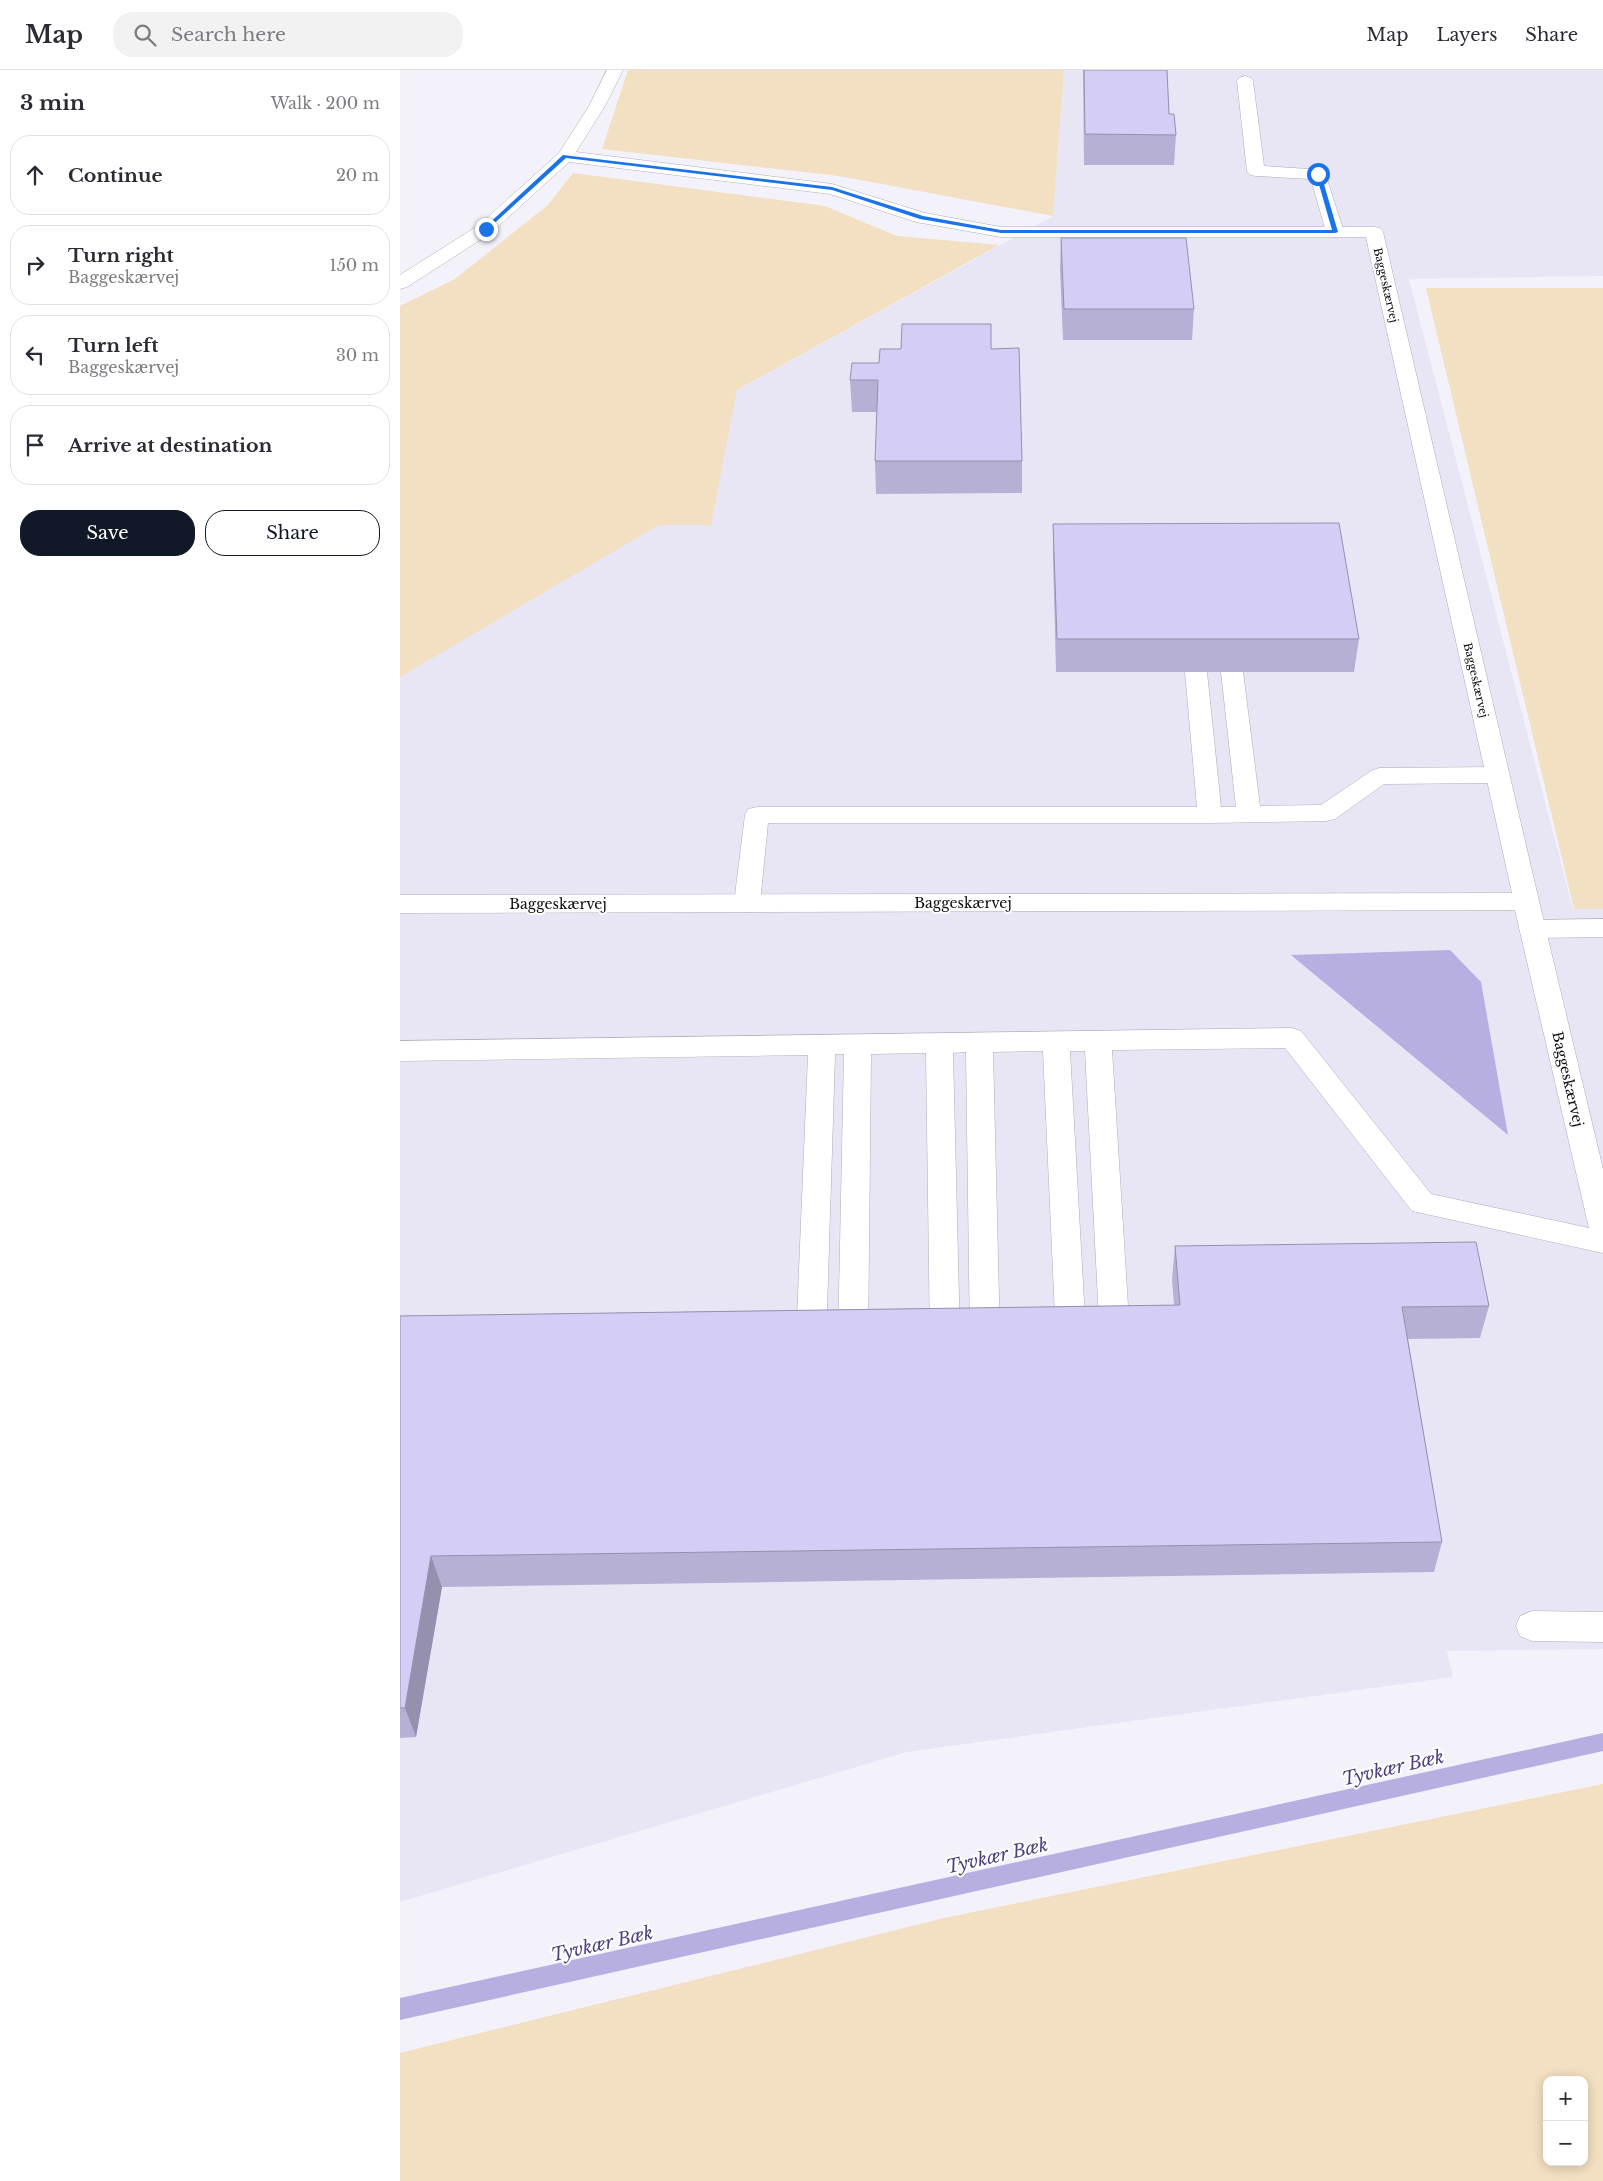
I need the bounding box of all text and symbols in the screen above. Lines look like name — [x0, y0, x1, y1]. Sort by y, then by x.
search box — [113, 12, 463, 57]
text: Map — [25, 20, 83, 49]
icon: search — [131, 21, 159, 49]
text: Search here — [171, 23, 286, 46]
text: Map — [1367, 24, 1408, 46]
text: Layers — [1436, 24, 1497, 46]
text: Share — [1525, 24, 1578, 46]
text: 3 min — [20, 90, 85, 116]
text: Walk · 200 m — [271, 93, 380, 113]
icon: ahead — [21, 161, 49, 189]
route start — [1307, 163, 1330, 186]
text: Continue — [68, 164, 163, 187]
text: 20 m — [336, 165, 379, 185]
route end — [475, 218, 498, 241]
text: Turn right — [68, 244, 174, 267]
street label: Baggeskærvej — [1371, 246, 1401, 324]
icon: right — [21, 251, 49, 279]
text: 150 m — [330, 255, 379, 275]
text: Baggeskærvej — [68, 267, 179, 287]
text: Turn left — [68, 334, 159, 357]
icon: left — [21, 341, 49, 369]
text: 30 m — [336, 345, 379, 365]
text: Baggeskærvej — [68, 357, 179, 377]
icon: arrive — [21, 431, 49, 459]
text: Arrive at destination — [68, 434, 272, 457]
button: Save — [20, 510, 195, 556]
button: Share — [205, 510, 380, 556]
street label: Baggeskærvej — [1461, 641, 1491, 719]
street label: Baggeskærvej — [914, 894, 1012, 912]
street label: Baggeskærvej — [509, 895, 607, 913]
street label: Baggeskærvej — [1548, 1030, 1588, 1128]
water label: Tyvkær Bæk — [1340, 1746, 1446, 1790]
water label: Tyvkær Bæk — [944, 1834, 1050, 1878]
water label: Tyvkær Bæk — [549, 1922, 655, 1966]
map controls — [1543, 2076, 1588, 2166]
button: + — [1543, 2076, 1588, 2121]
button: − — [1543, 2121, 1588, 2166]

